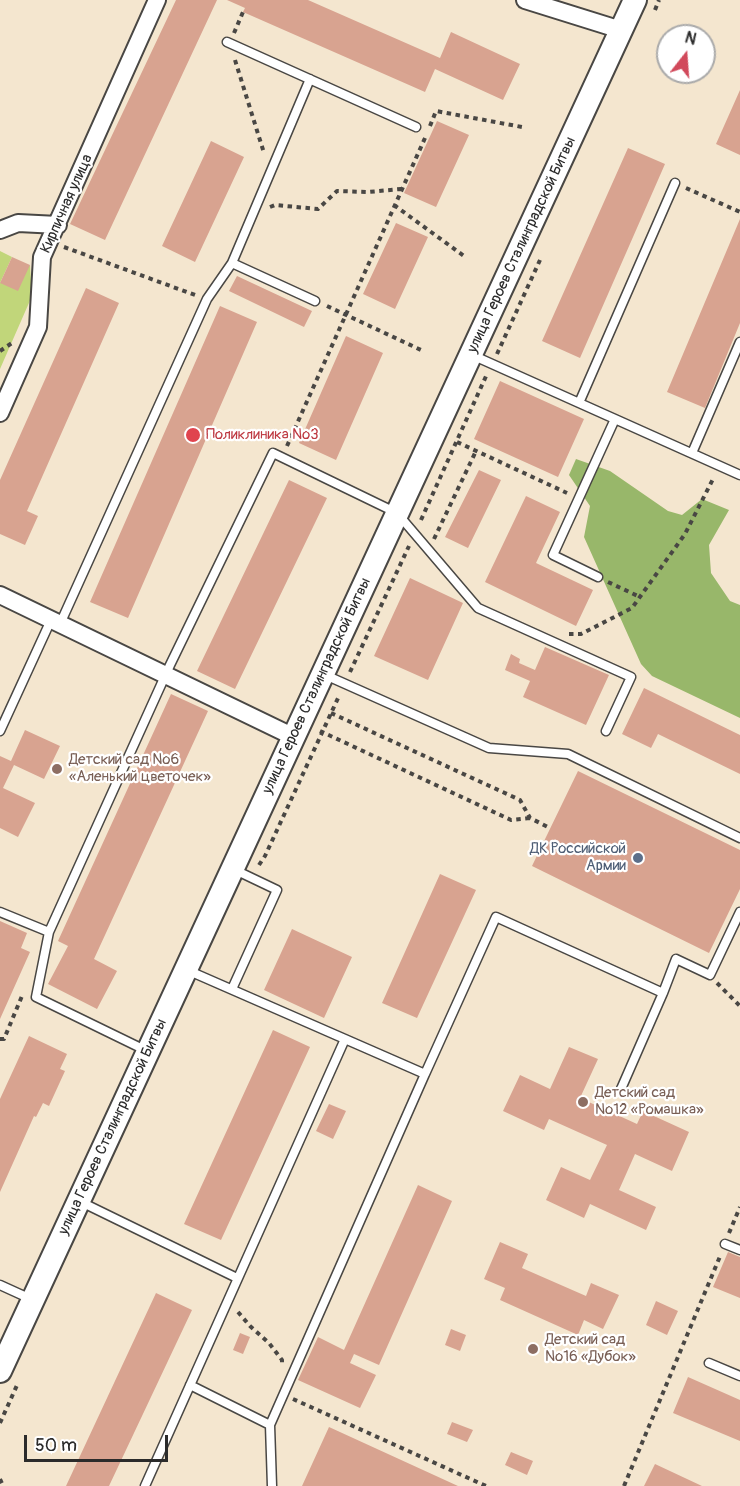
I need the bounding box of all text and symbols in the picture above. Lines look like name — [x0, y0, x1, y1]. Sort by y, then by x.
north arrow — [656, 24, 716, 84]
text: N — [683, 28, 699, 50]
street label: улица Героев Сталинградской Битвы — [464, 134, 580, 356]
street label: Кирпичная улица — [37, 152, 97, 256]
marker: Поликлиника №3 — [184, 426, 202, 444]
place label: Поликлиника №3 — [206, 426, 319, 444]
street label: улица Героев Сталинградской Битвы — [259, 575, 375, 797]
place label: Детский сад №6 «Аленький цветочек» — [69, 751, 211, 786]
marker: Детский сад №6 «Аленький цветочек» — [50, 762, 64, 776]
place label: ДК Российской Армии — [530, 840, 626, 875]
marker: ДК Российской Армии — [631, 851, 645, 865]
street label: улица Героев Сталинградской Битвы — [55, 1016, 171, 1238]
place label: Детский сад №12 «Ромашка» — [595, 1084, 703, 1119]
marker: Детский сад №12 «Ромашка» — [576, 1095, 590, 1109]
place label: Детский сад №16 «Дубок» — [545, 1331, 636, 1366]
marker: Детский сад №16 «Дубок» — [526, 1342, 540, 1356]
scale bar — [27, 1423, 171, 1461]
text: 50 m — [35, 1434, 77, 1457]

